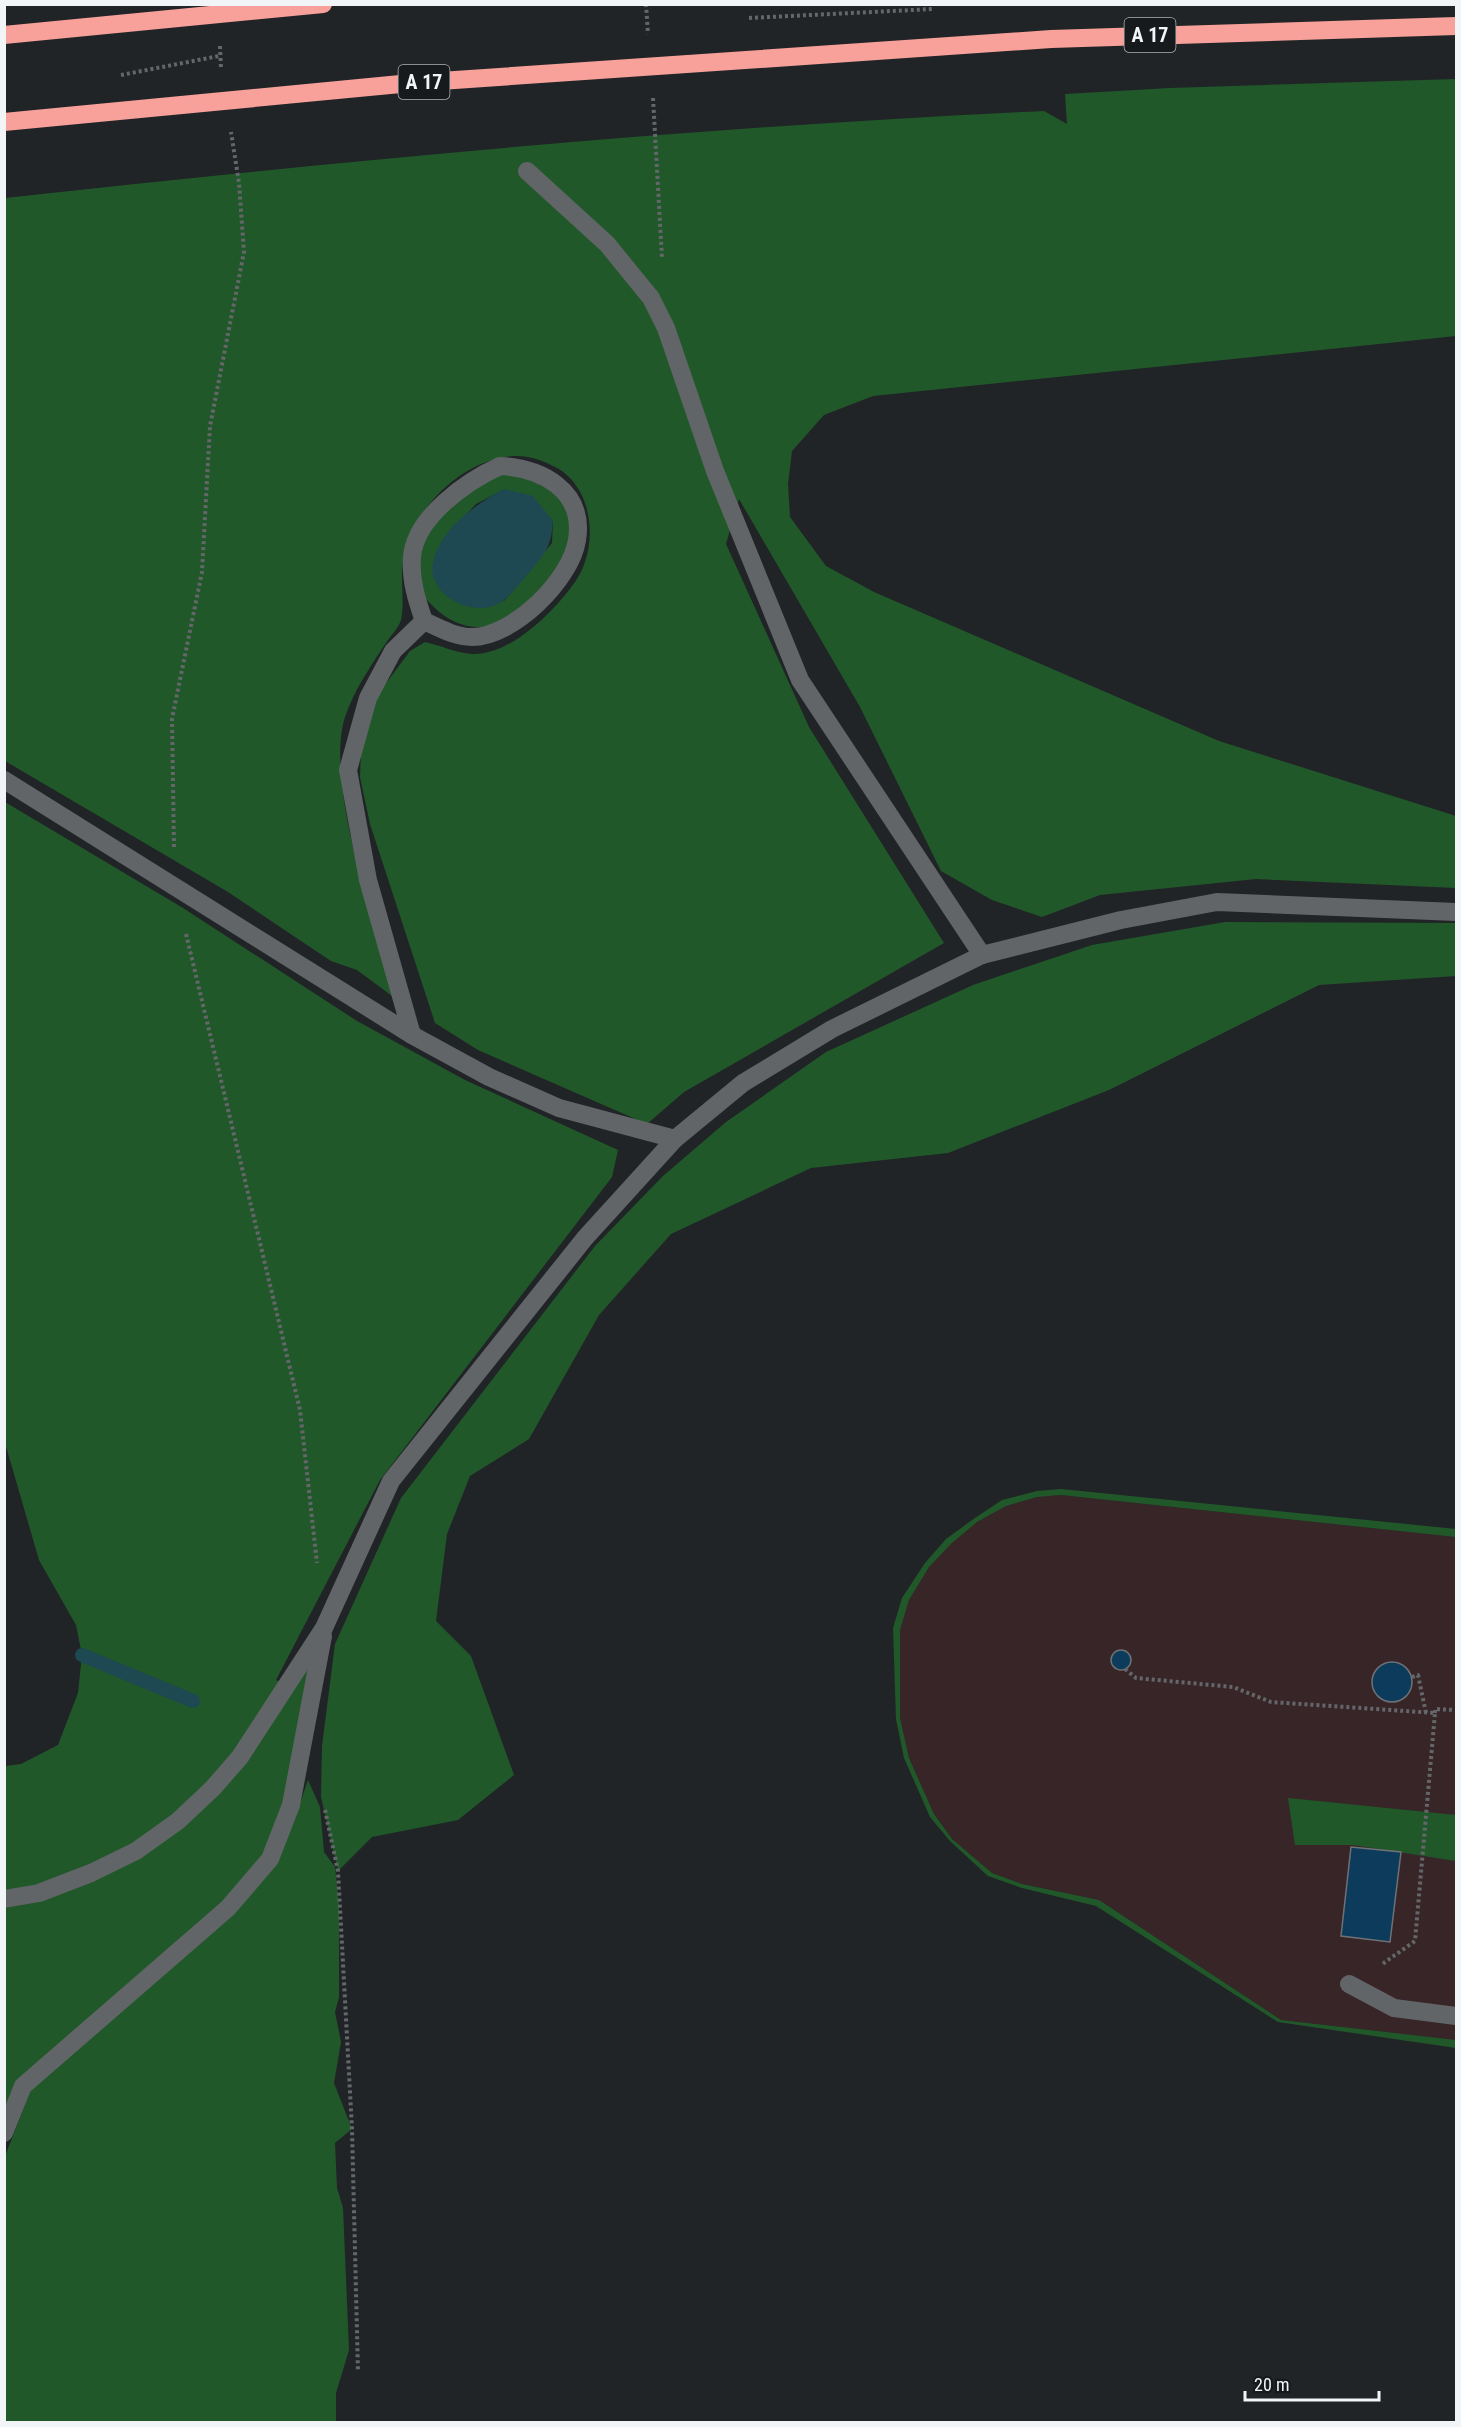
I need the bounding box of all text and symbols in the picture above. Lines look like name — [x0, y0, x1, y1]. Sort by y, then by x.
road number: A 17 — [1124, 18, 1176, 52]
road number: A 17 — [398, 65, 450, 99]
scale bar — [1245, 2364, 1378, 2402]
text: 20 m — [1254, 2374, 1289, 2395]

